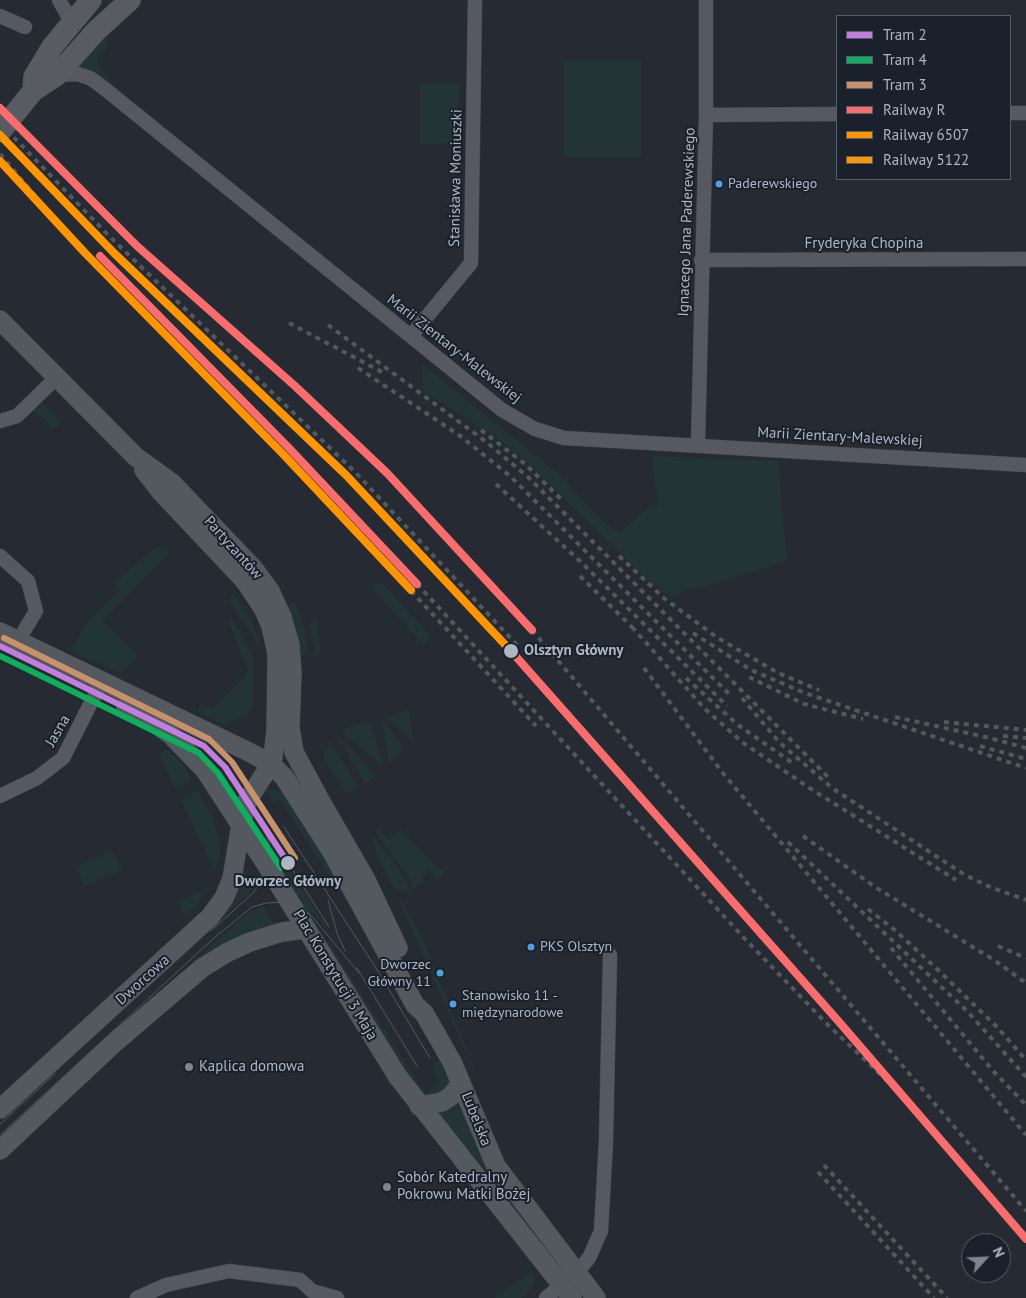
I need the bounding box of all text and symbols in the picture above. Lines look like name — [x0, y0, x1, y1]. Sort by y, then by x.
legend — [836, 15, 1011, 180]
text: Tram 2 — [883, 25, 927, 44]
text: Tram 4 — [883, 50, 927, 69]
text: Tram 3 — [883, 75, 927, 94]
text: Railway R — [883, 100, 945, 119]
street label: Stanisława Moniuszki — [446, 109, 466, 247]
text: Railway 6507 — [883, 125, 969, 144]
street label: Ignacego Jana Paderewskiego — [675, 127, 699, 317]
text: Railway 5122 — [883, 150, 969, 169]
place label: Paderewskiego — [728, 176, 817, 192]
marker: Paderewskiego — [714, 179, 724, 189]
street label: Fryderyka Chopina — [805, 235, 923, 253]
street label: Marii Zientary-Malewskiej — [383, 291, 525, 407]
street label: Marii Zientary-Malewskiej — [757, 424, 923, 450]
street label: Partyzantów — [200, 513, 266, 583]
marker: Olsztyn Główny — [502, 642, 520, 660]
place label: Olsztyn Główny — [524, 642, 623, 660]
street label: Jasna — [42, 712, 74, 750]
marker: Dworzec Główny — [279, 854, 297, 872]
place label: Dworzec Główny — [235, 873, 341, 891]
street label: Plac Konstytucji 3 Maja — [289, 907, 381, 1043]
place label: PKS Olsztyn — [540, 939, 612, 955]
marker: PKS Olsztyn — [526, 942, 536, 952]
street label: Dworcowa — [112, 951, 174, 1009]
place label: Dworzec Główny 11 — [368, 957, 431, 990]
marker: Dworzec Główny 11 — [435, 968, 445, 978]
place label: Stanowisko 11 - międzynarodowe — [462, 988, 563, 1020]
marker: Stanowisko 11 - międzynarodowe — [448, 999, 458, 1009]
place label: Kaplica domowa — [199, 1058, 305, 1076]
marker: Kaplica domowa — [183, 1061, 195, 1073]
street label: Lubelska — [457, 1089, 495, 1149]
place label: Sobór Katedralny Pokrowu Matki Bożej — [397, 1169, 530, 1204]
marker: Sobór Katedralny Pokrowu Matki Bożej — [381, 1181, 393, 1193]
north arrow — [961, 1233, 1011, 1283]
text: N — [989, 1244, 1009, 1260]

